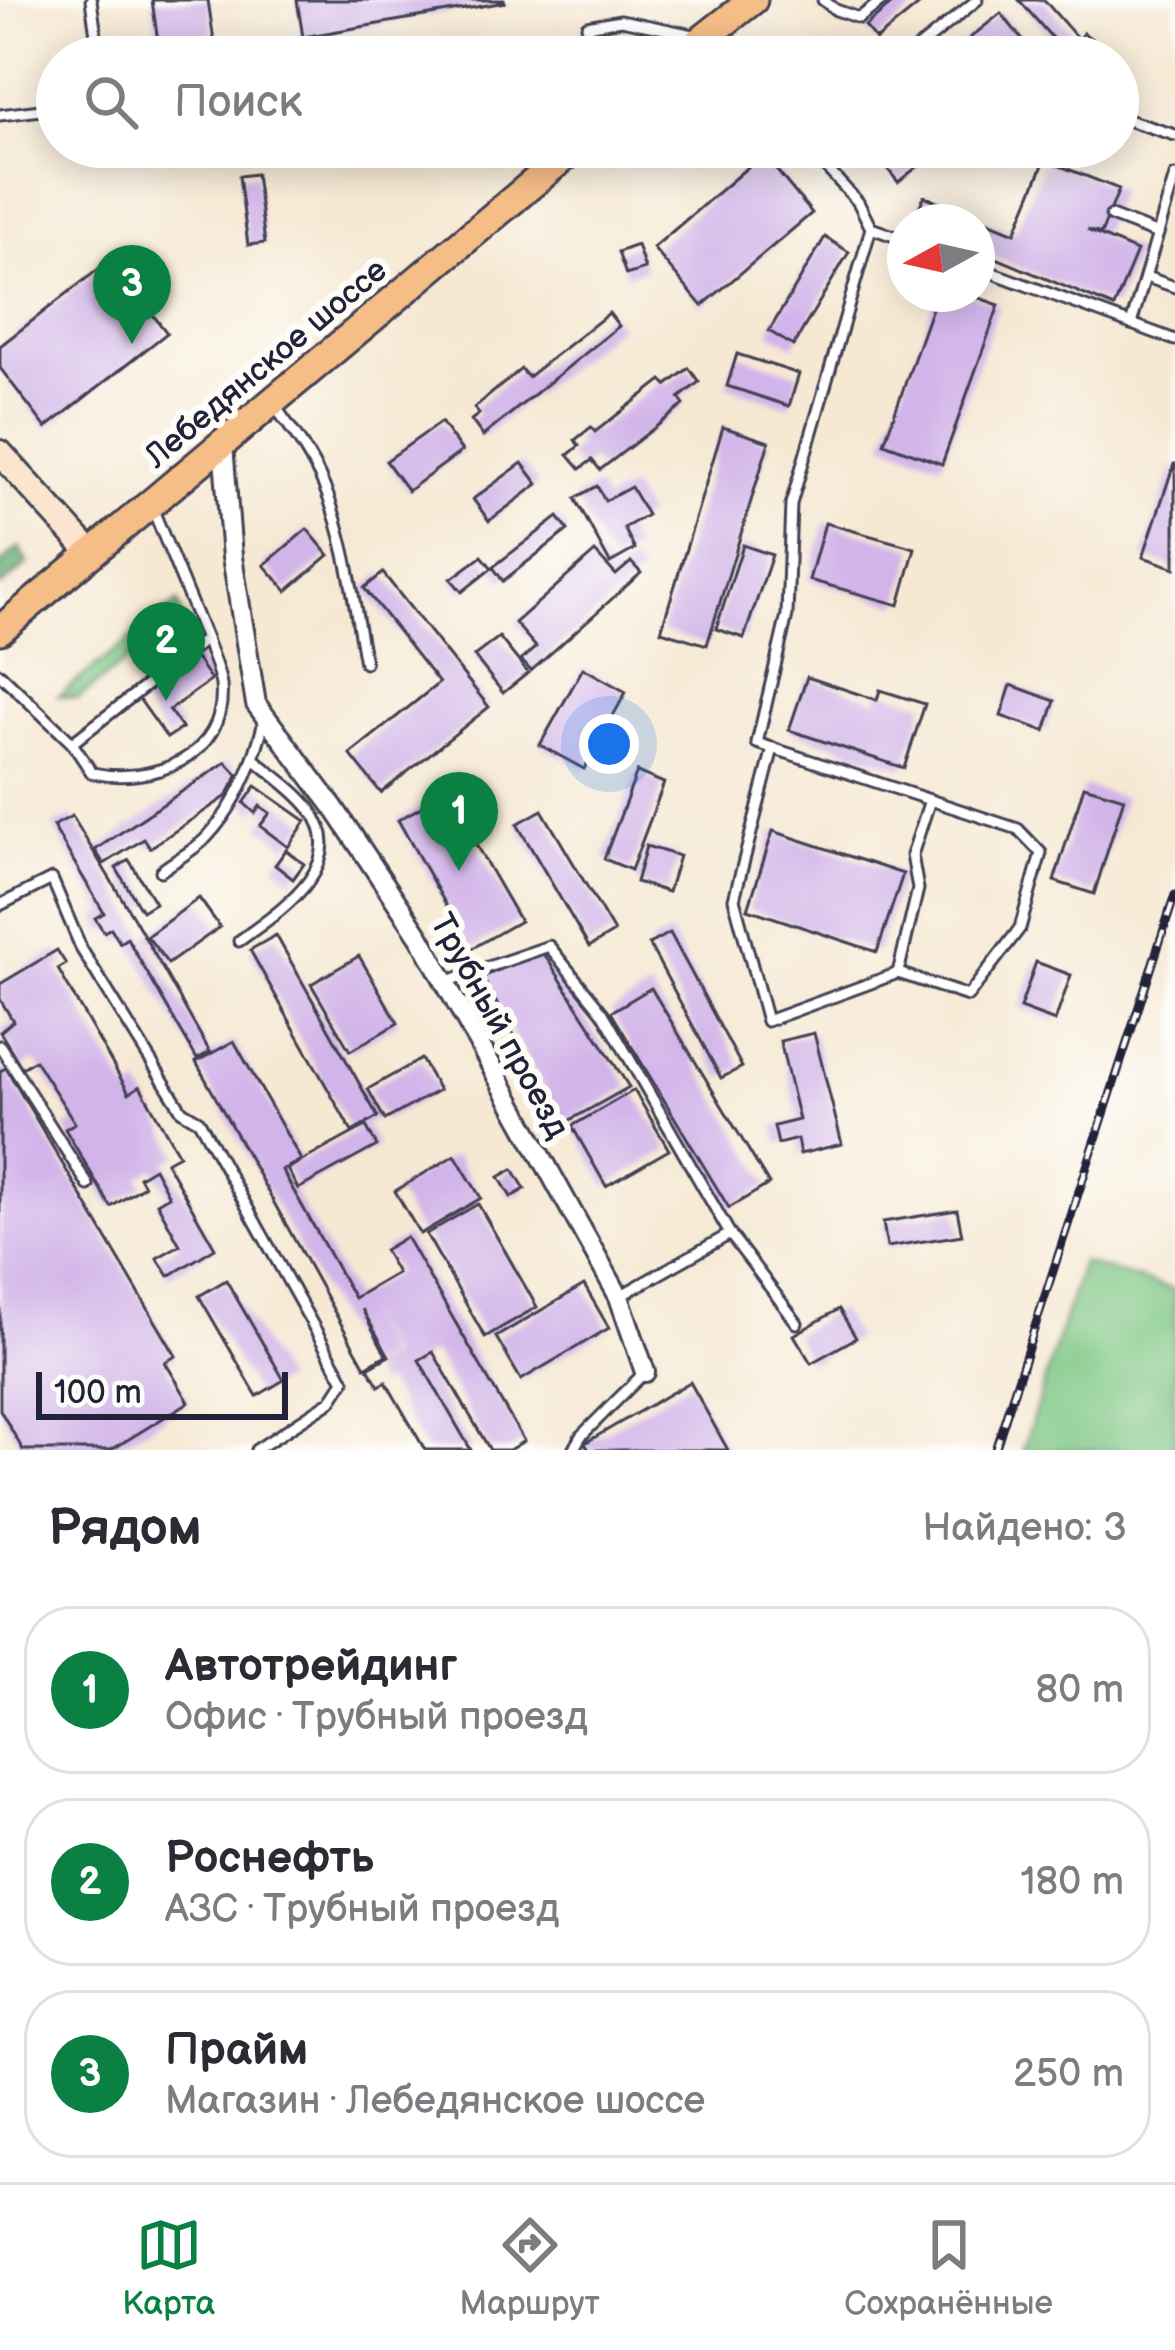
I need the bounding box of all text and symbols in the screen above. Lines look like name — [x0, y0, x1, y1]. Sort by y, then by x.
search box — [36, 36, 1139, 168]
icon: search — [78, 69, 144, 135]
text: Поиск — [174, 75, 302, 130]
north arrow — [887, 204, 995, 312]
pin: 3 — [93, 245, 171, 344]
street label: Лебедянское шоссе — [136, 250, 396, 477]
pin: 2 — [127, 602, 205, 701]
your location — [579, 714, 639, 774]
pin: 1 — [420, 772, 498, 871]
street label: Трубный проезд — [421, 907, 577, 1145]
scale bar — [36, 1366, 288, 1419]
text: 100 m — [54, 1373, 142, 1413]
text: Рядом — [48, 1498, 202, 1559]
text: Найдено: 3 — [922, 1505, 1127, 1552]
text: Автотрейдинг — [165, 1639, 457, 1694]
text: 1 — [82, 1667, 98, 1714]
text: 80 m — [1036, 1667, 1124, 1714]
text: Офис · Трубный проезд — [165, 1694, 588, 1741]
text: Роснефть — [165, 1831, 374, 1886]
text: 2 — [78, 1859, 102, 1906]
text: 180 m — [1020, 1859, 1124, 1906]
text: АЗС · Трубный проезд — [165, 1886, 559, 1933]
text: Прайм — [165, 2023, 308, 2078]
text: 3 — [79, 2051, 101, 2098]
text: 250 m — [1013, 2051, 1124, 2098]
text: Магазин · Лебедянское шоссе — [165, 2078, 705, 2125]
tab: Карта — [122, 2212, 215, 2324]
tab: Маршрут — [460, 2212, 600, 2324]
tab: Сохранённые — [844, 2212, 1053, 2324]

